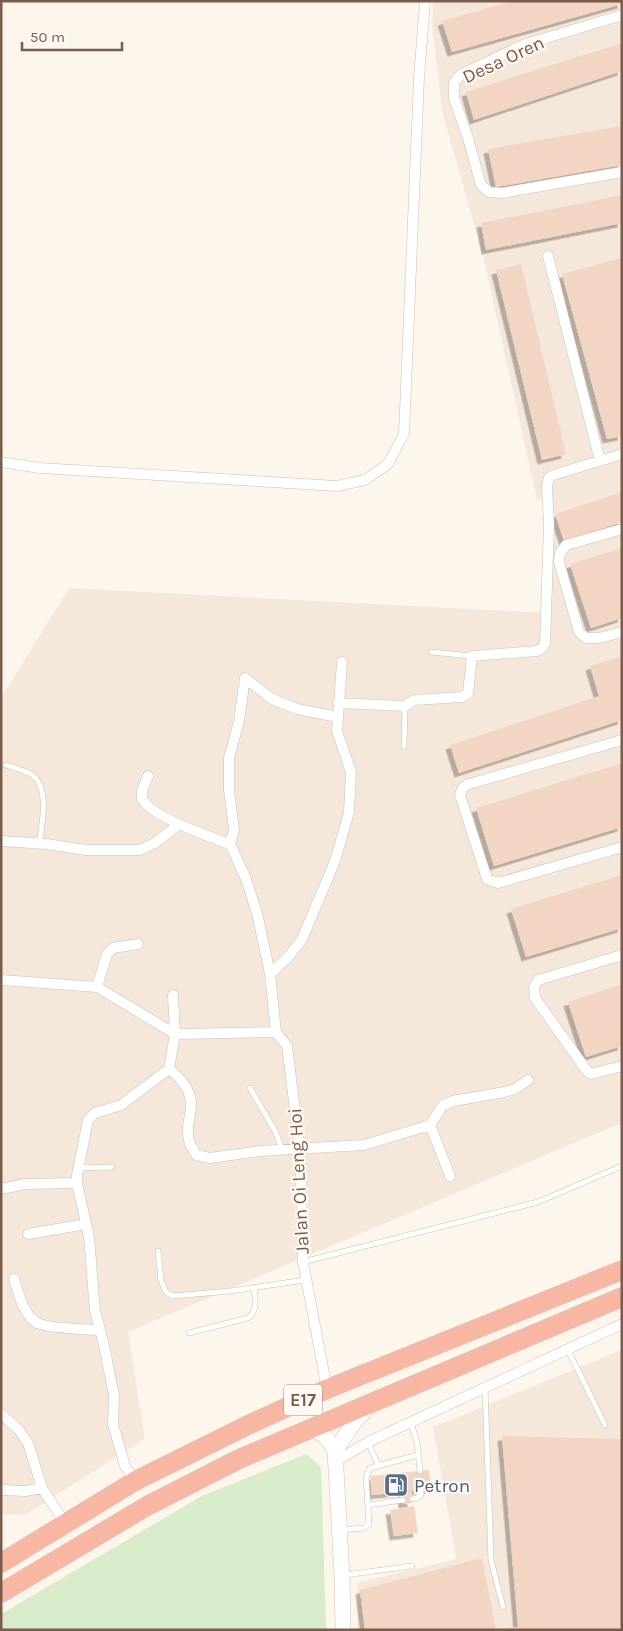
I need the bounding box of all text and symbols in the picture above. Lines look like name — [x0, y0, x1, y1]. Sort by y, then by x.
scale bar — [22, 20, 122, 52]
text: 50 m — [30, 28, 65, 46]
street label: Desa Oren — [459, 31, 548, 88]
street label: Jalan Oi Leng Hoi — [284, 1107, 314, 1255]
road number: E17 — [284, 1384, 322, 1416]
fuel station icon: Petron — [383, 1472, 409, 1498]
place label: Petron — [414, 1475, 470, 1497]

